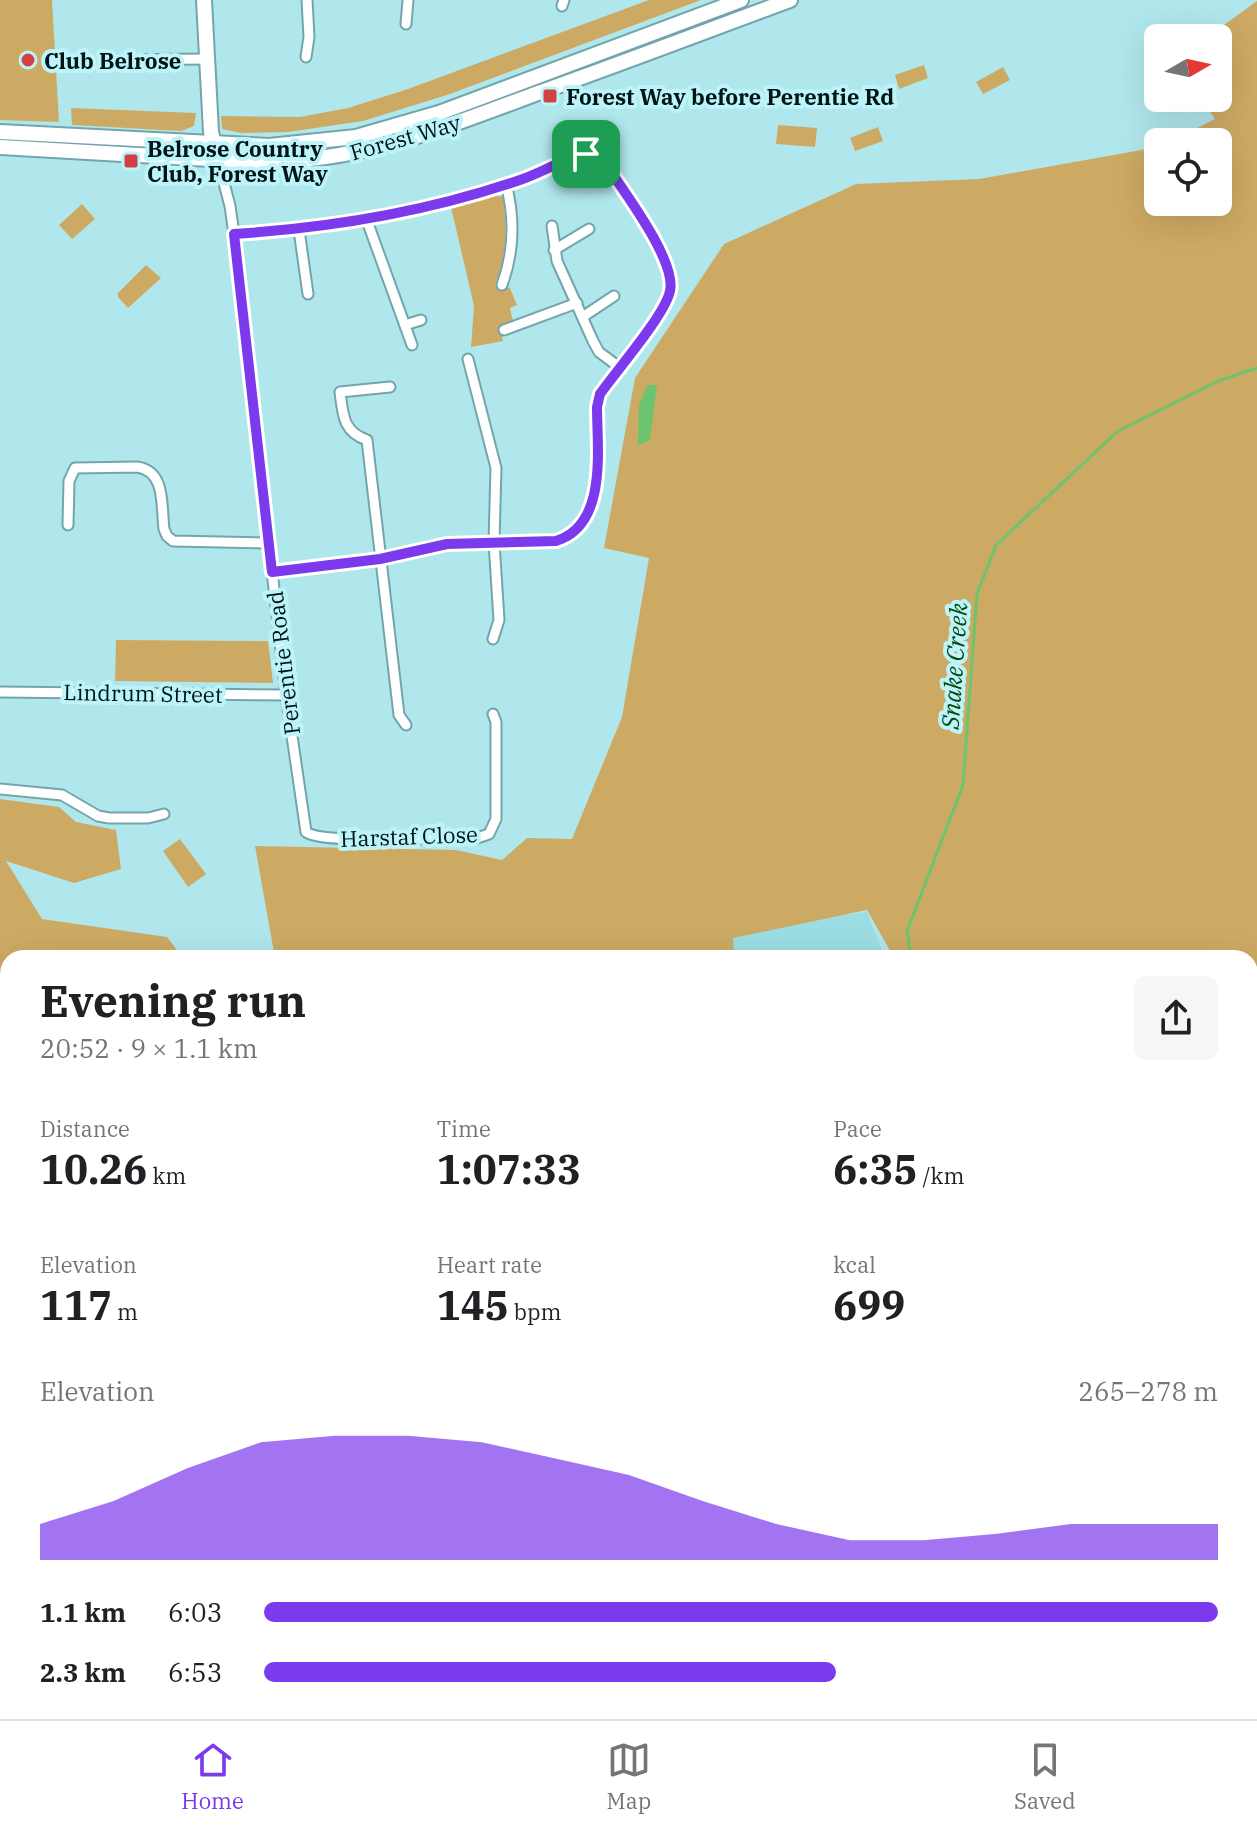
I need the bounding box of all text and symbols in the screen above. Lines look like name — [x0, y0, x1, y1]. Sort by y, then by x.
north arrow — [1144, 24, 1232, 112]
map controls — [1144, 24, 1232, 216]
place label: Club Belrose — [44, 46, 181, 75]
marker: Club Belrose — [19, 51, 37, 69]
place label: Forest Way before Perentie Rd — [566, 82, 894, 111]
marker: Forest Way before Perentie Rd — [541, 87, 559, 105]
street label: Forest Way — [346, 107, 464, 167]
pin — [552, 120, 620, 188]
button: locate — [1144, 128, 1232, 216]
icon: arrive — [564, 132, 608, 176]
place label: Belrose Country Club, Forest Way — [147, 134, 328, 188]
marker: Belrose Country Club, Forest Way — [122, 152, 140, 170]
street label: Perentie Road — [260, 589, 306, 737]
water label: Snake Creek — [934, 601, 974, 731]
street label: Lindrum Street — [63, 677, 223, 709]
street label: Harstaf Close — [340, 819, 478, 853]
text: Evening run — [40, 972, 306, 1029]
button: share — [1134, 976, 1218, 1060]
text: 20:52 · 9 × 1.1 km — [40, 1031, 258, 1065]
text: Distance — [40, 1114, 130, 1143]
text: Time — [437, 1114, 491, 1143]
text: Pace — [833, 1114, 882, 1143]
text: 10.26 — [40, 1143, 147, 1195]
text: 1:07:33 — [437, 1143, 581, 1195]
text: 6:35 — [833, 1143, 917, 1195]
text: km — [147, 1161, 186, 1190]
text: /km — [917, 1161, 964, 1190]
text: Elevation — [40, 1250, 137, 1279]
text: Heart rate — [437, 1250, 542, 1279]
text: kcal — [833, 1250, 876, 1279]
text: 117 — [40, 1279, 112, 1331]
text: 145 — [437, 1279, 509, 1331]
text: 699 — [833, 1279, 905, 1331]
text: m — [112, 1297, 138, 1326]
text: bpm — [509, 1297, 561, 1326]
text: Elevation — [40, 1374, 155, 1408]
text: 265–278 m — [1078, 1374, 1218, 1408]
text: 1.1 km — [40, 1595, 126, 1629]
text: 6:03 — [168, 1595, 222, 1629]
text: 2.3 km — [40, 1655, 126, 1689]
text: 6:53 — [168, 1655, 222, 1689]
tab: Home — [181, 1738, 244, 1815]
tab: Map — [607, 1738, 651, 1815]
tab: Saved — [1014, 1738, 1076, 1815]

